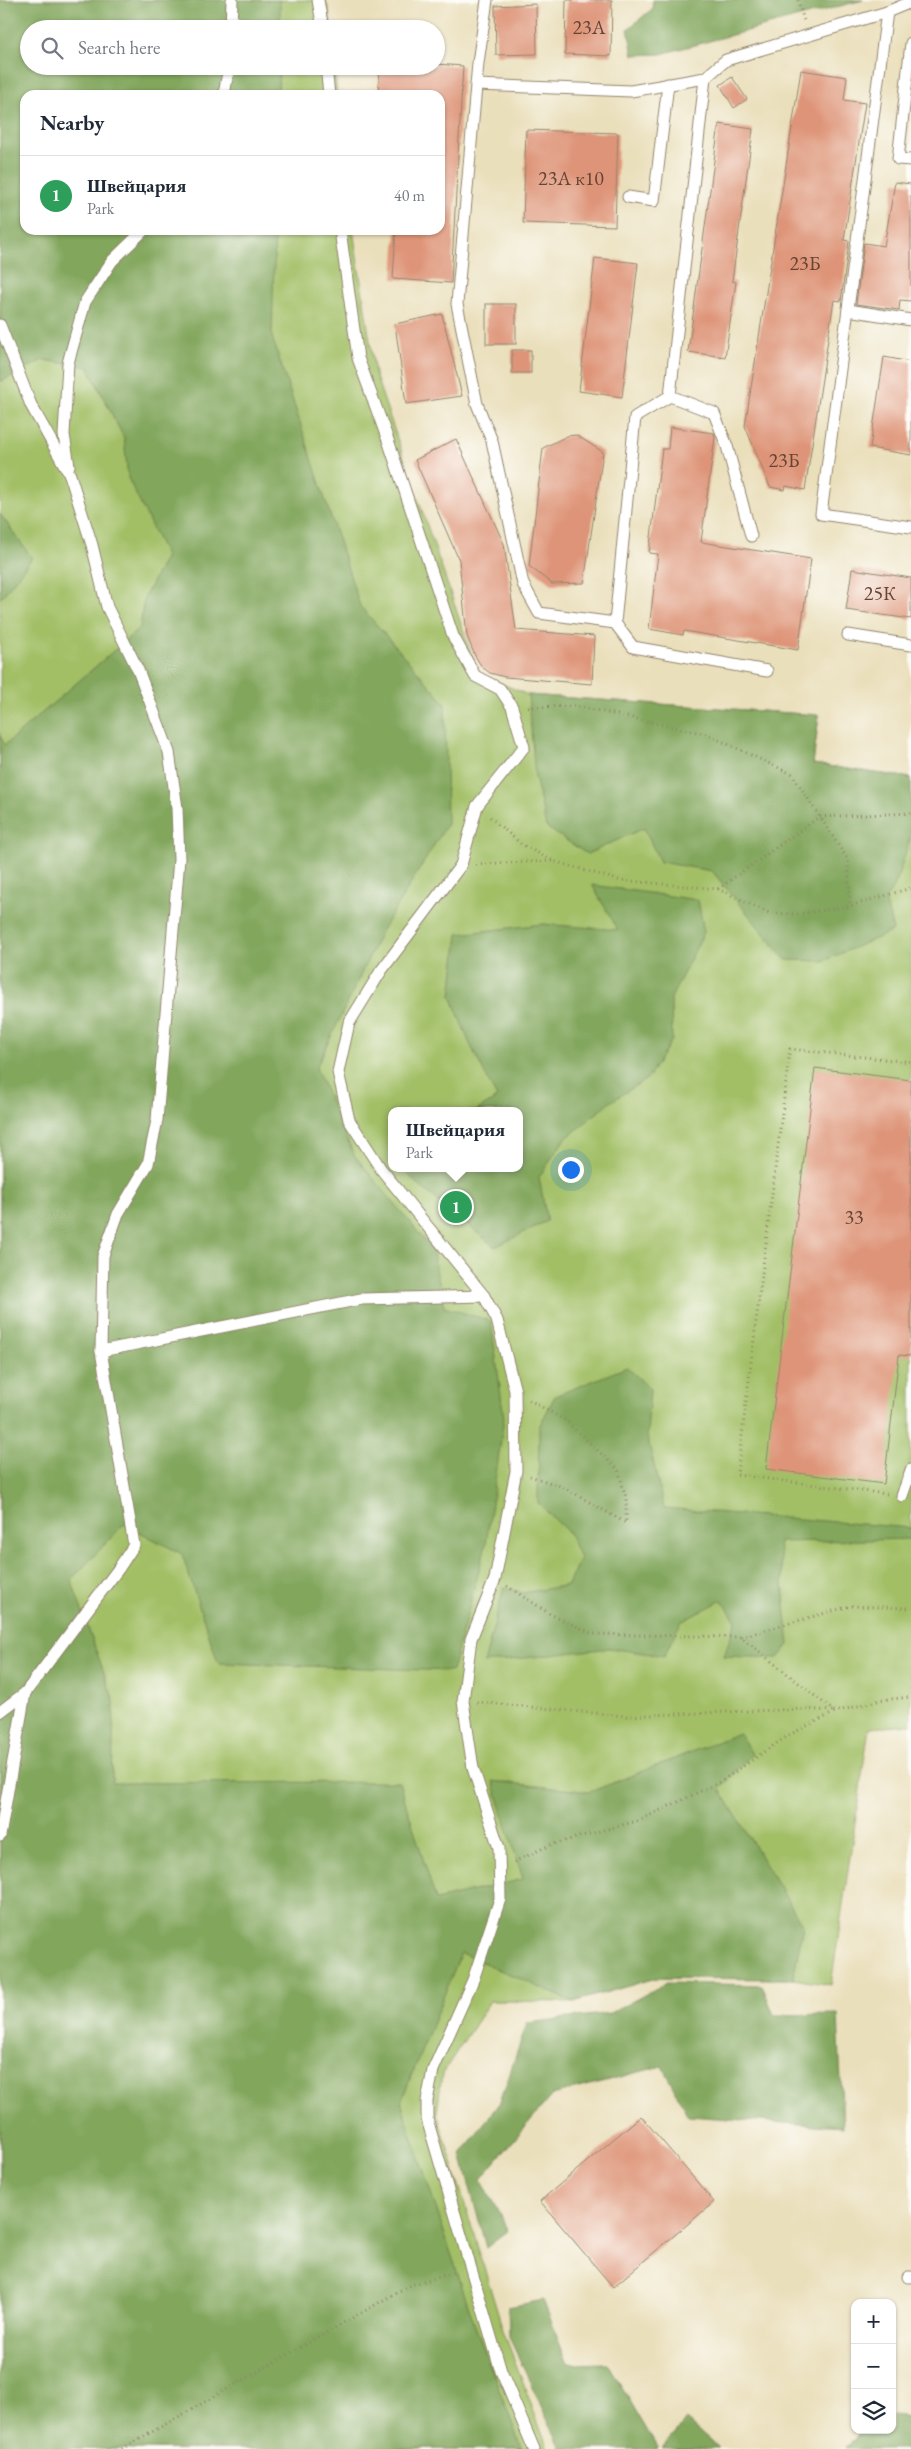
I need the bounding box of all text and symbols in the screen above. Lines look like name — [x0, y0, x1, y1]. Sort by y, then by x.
house number: 23А — [572, 14, 606, 40]
search box — [20, 20, 445, 75]
icon: search — [38, 34, 66, 62]
text: Search here — [78, 35, 160, 60]
text: Nearby — [40, 109, 104, 136]
house number: 23А к10 — [538, 165, 604, 191]
text: Швейцария — [87, 173, 186, 198]
text: 1 — [52, 185, 60, 206]
text: 40 m — [394, 185, 425, 206]
text: Park — [87, 198, 114, 219]
house number: 23Б — [790, 250, 821, 276]
house number: 23Б — [769, 447, 800, 473]
house number: 25К — [864, 580, 897, 606]
popup — [388, 1107, 523, 1172]
text: Швейцария — [406, 1117, 505, 1142]
text: Park — [406, 1142, 433, 1163]
your location — [558, 1157, 584, 1183]
pin: 1 — [440, 1188, 472, 1226]
house number: 33 — [844, 1204, 864, 1230]
map controls — [851, 2299, 896, 2434]
button: + — [851, 2299, 896, 2344]
button: − — [851, 2344, 896, 2389]
button: layers — [851, 2389, 896, 2434]

